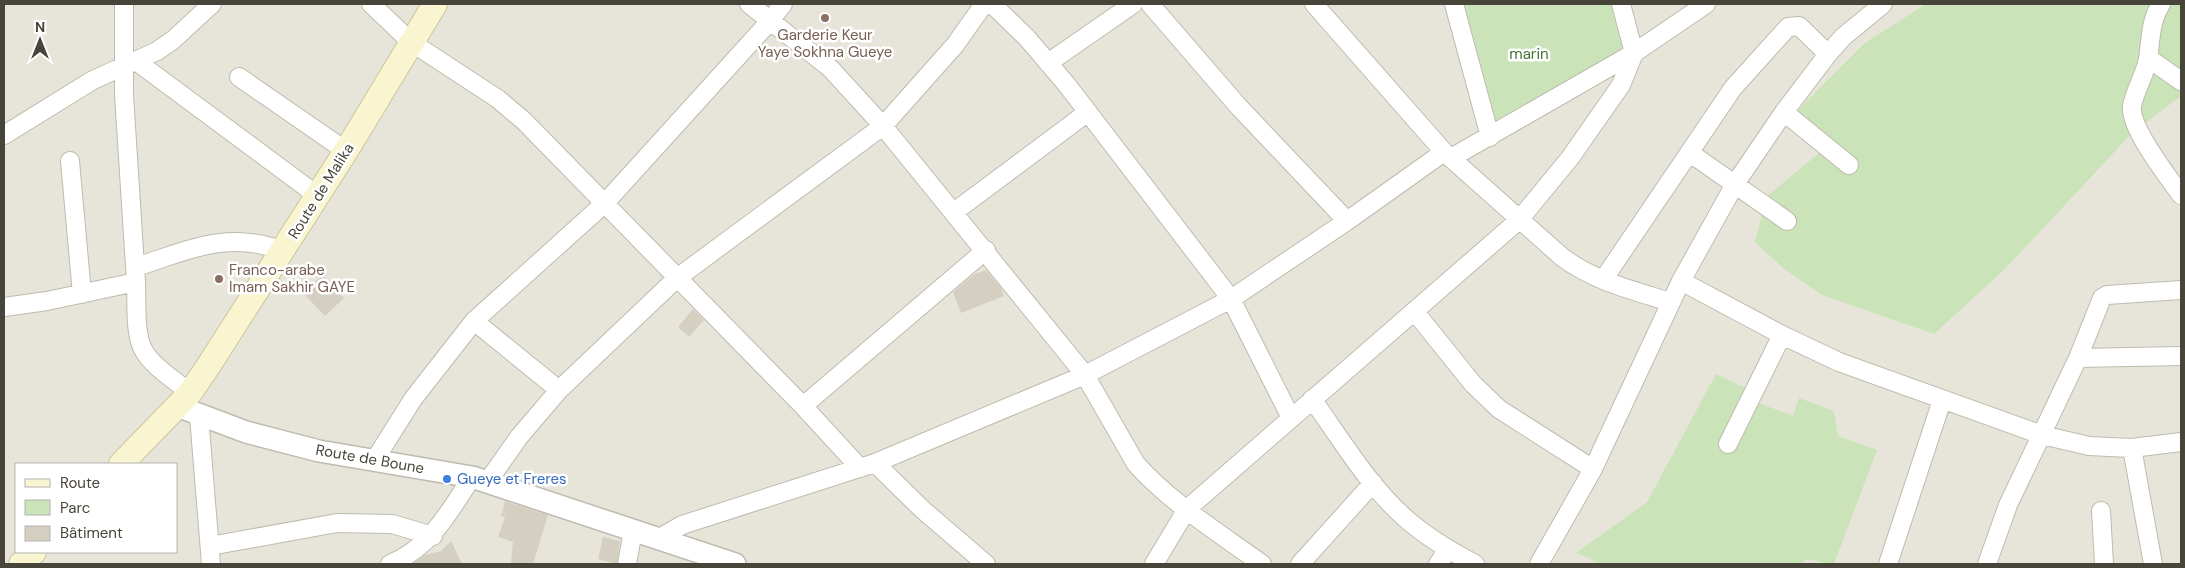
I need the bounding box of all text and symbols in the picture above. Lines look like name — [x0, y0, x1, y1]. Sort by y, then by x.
marker: Garderie Keur Yaye Sokhna Gueye — [819, 12, 831, 24]
north arrow — [15, 15, 65, 65]
text: N — [35, 18, 45, 36]
place label: Garderie Keur Yaye Sokhna Gueye — [758, 25, 892, 62]
park label: marin — [1509, 44, 1549, 64]
street label: Route de Malika — [284, 139, 358, 243]
place label: Franco-arabe Imam Sakhir GAYE — [229, 260, 355, 297]
marker: Franco-arabe Imam Sakhir GAYE — [213, 273, 225, 285]
street label: Route de Boune — [314, 440, 426, 478]
legend — [15, 463, 178, 553]
place label: Gueye et Freres — [457, 469, 567, 489]
text: Route — [60, 473, 100, 493]
marker: Gueye et Freres — [441, 473, 453, 485]
text: Parc — [60, 498, 90, 518]
text: Bâtiment — [60, 523, 123, 543]

